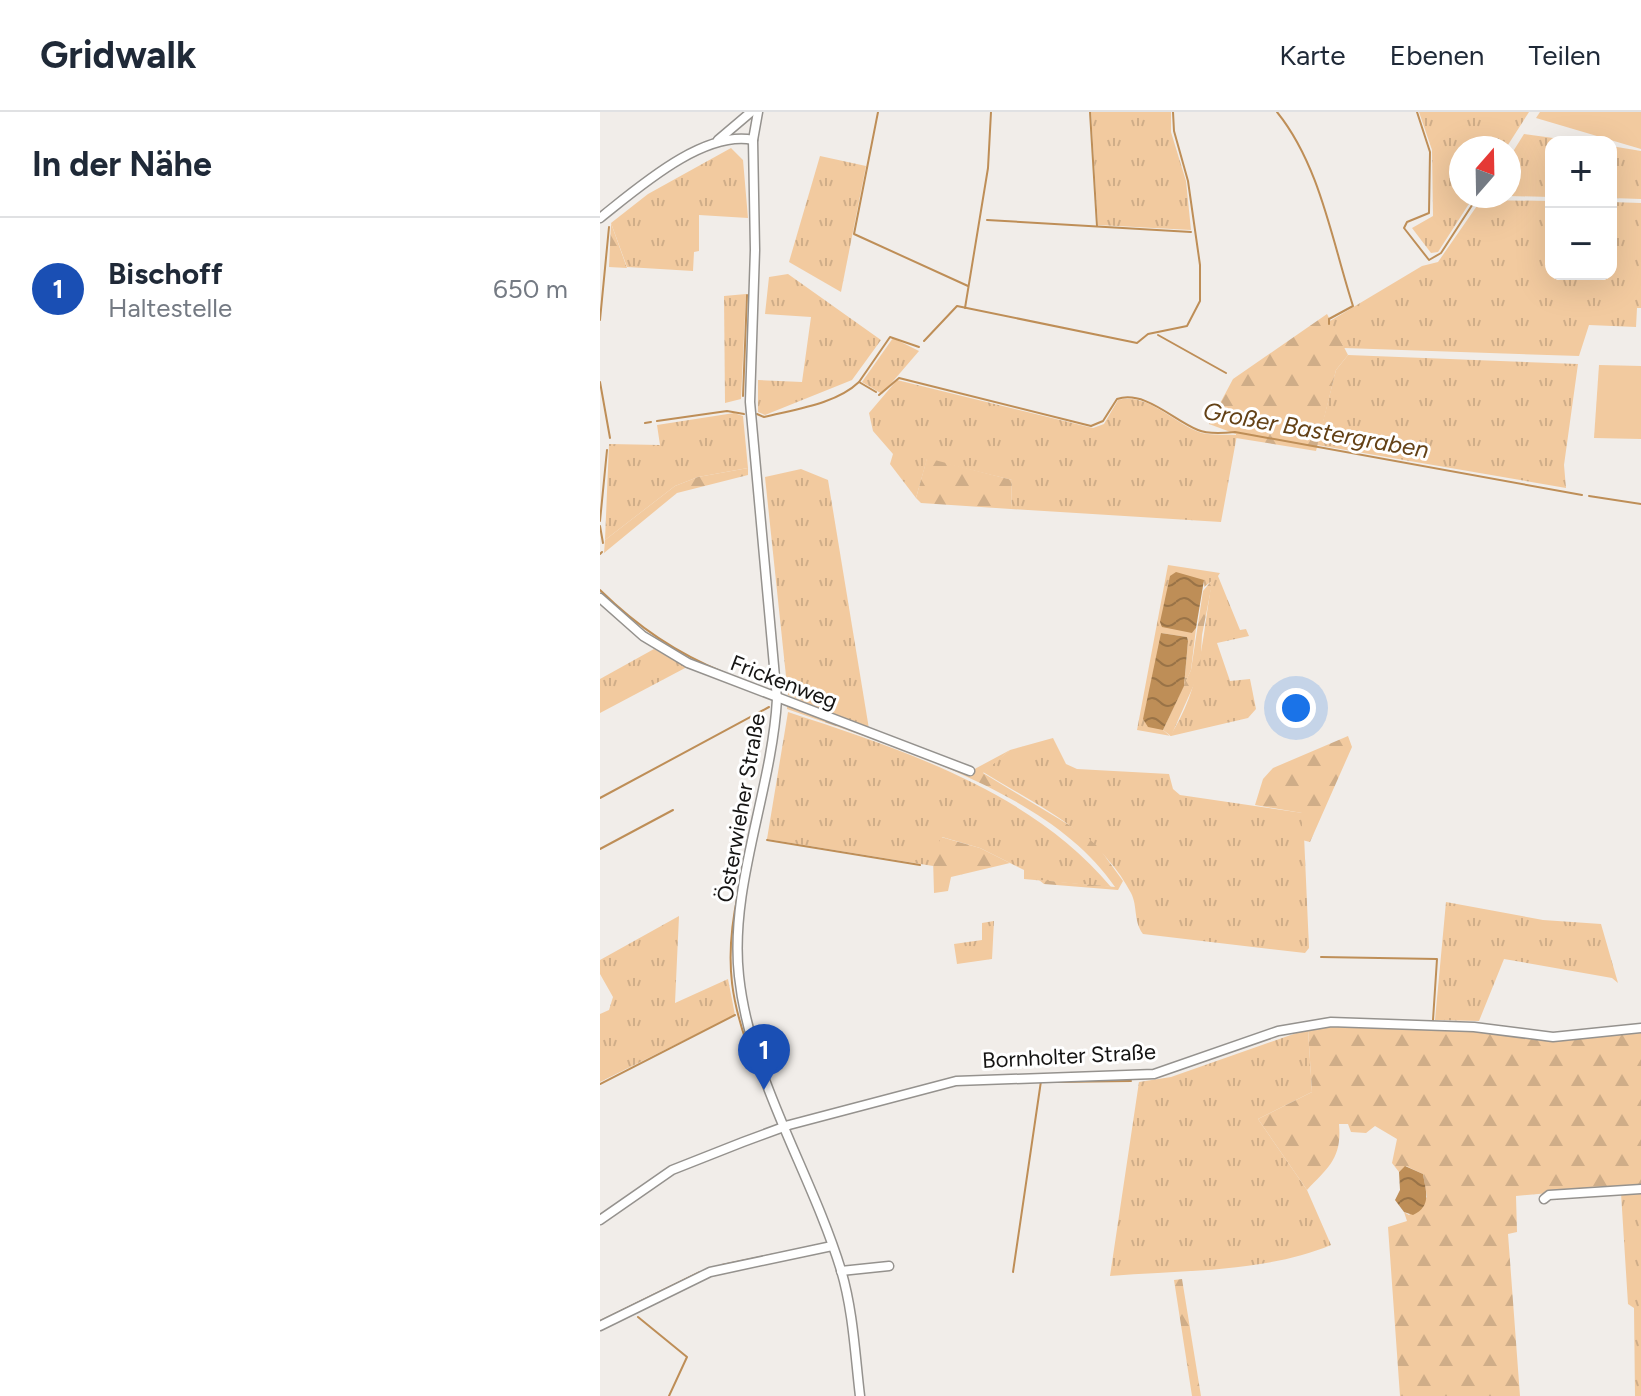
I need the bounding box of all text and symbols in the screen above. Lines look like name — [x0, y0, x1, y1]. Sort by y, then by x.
text: Gridwalk — [40, 32, 196, 78]
text: Karte — [1279, 38, 1346, 72]
text: Ebenen — [1390, 38, 1484, 72]
text: Teilen — [1528, 38, 1601, 72]
north arrow — [1449, 136, 1521, 208]
map controls — [1545, 136, 1617, 280]
button: + — [1545, 136, 1617, 208]
text: In der Nähe — [32, 144, 212, 185]
button: − — [1545, 208, 1617, 280]
text: Bischoff — [108, 255, 223, 292]
text: 1 — [53, 273, 63, 305]
text: 650 m — [493, 273, 568, 305]
text: Haltestelle — [108, 292, 232, 324]
water label: Großer Bastergraben — [1201, 396, 1431, 464]
street label: Frickenweg — [727, 649, 841, 715]
your location — [1276, 688, 1316, 728]
street label: Österwieher Straße — [711, 711, 771, 905]
pin: 1 — [738, 1024, 790, 1090]
street label: Bornholter Straße — [981, 1038, 1157, 1074]

